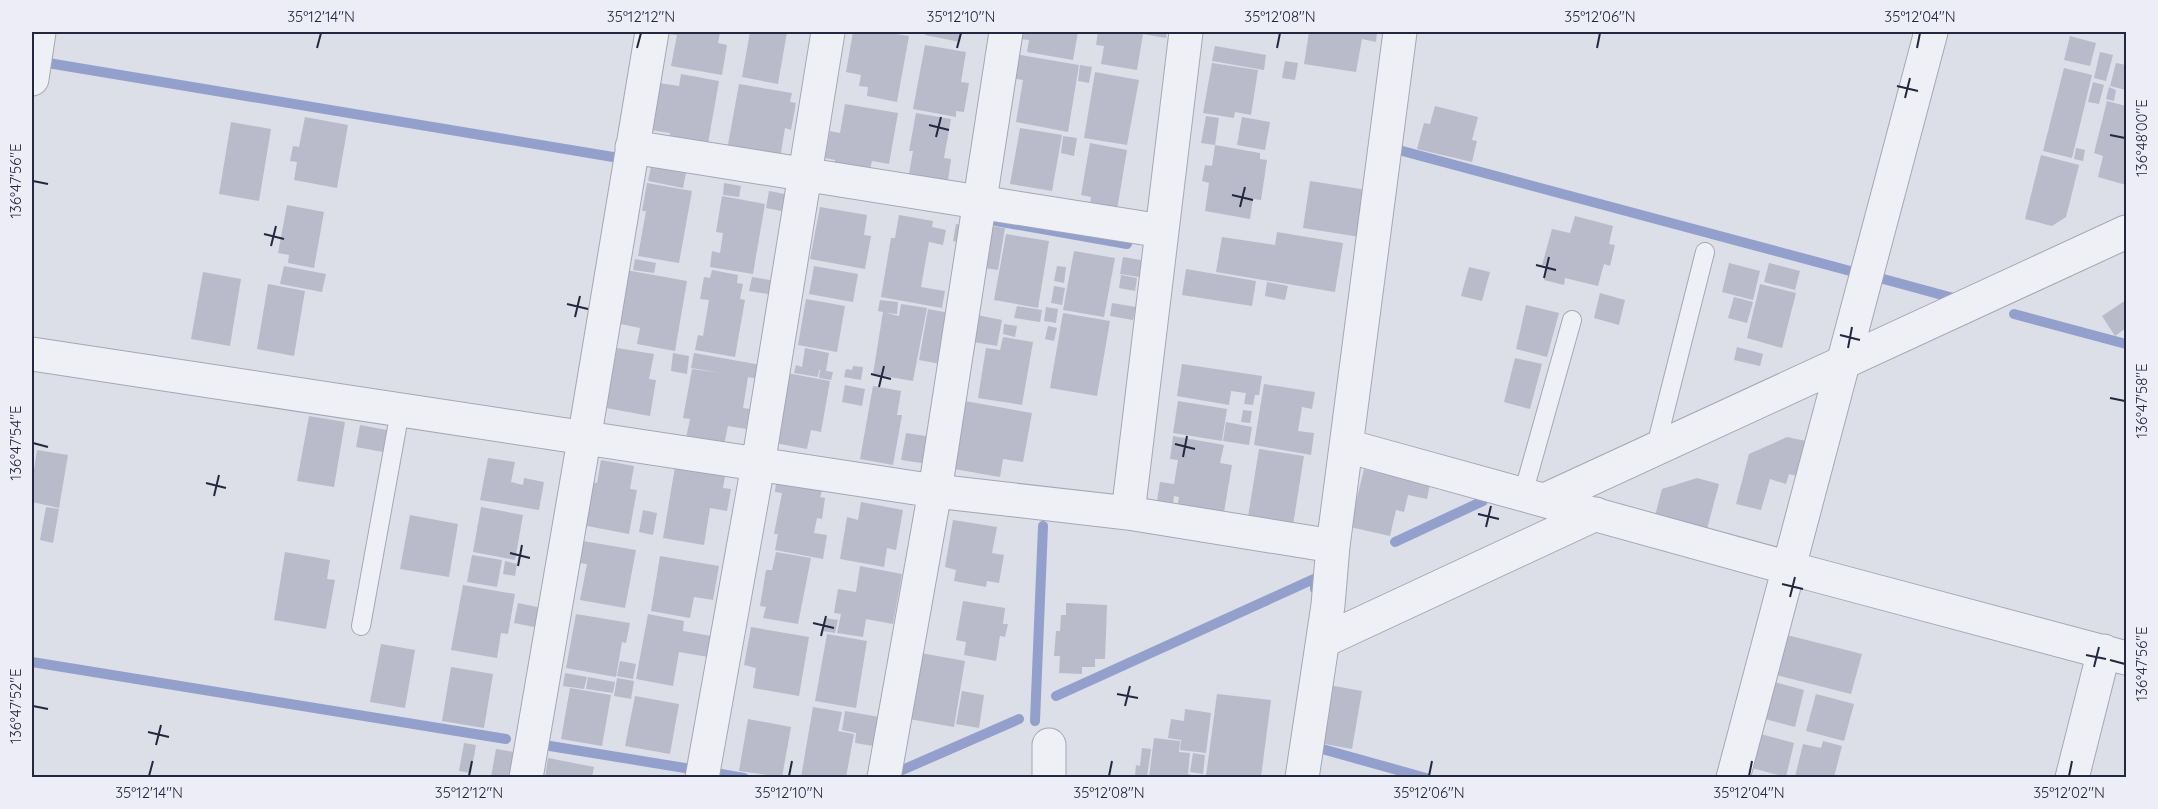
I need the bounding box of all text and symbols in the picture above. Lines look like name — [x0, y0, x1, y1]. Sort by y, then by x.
text: 35°12'14"N — [287, 7, 355, 26]
text: 35°12'12"N — [607, 7, 675, 26]
text: 35°12'10"N — [927, 7, 995, 26]
text: 35°12'08"N — [1244, 7, 1316, 26]
text: 35°12'06"N — [1564, 7, 1636, 26]
text: 35°12'04"N — [1884, 7, 1956, 26]
text: 136°48'00"E — [2132, 99, 2151, 177]
text: 136°47'56"E — [6, 143, 25, 219]
text: 136°47'58"E — [2132, 363, 2151, 439]
text: 136°47'54"E — [6, 406, 25, 480]
text: 136°47'56"E — [2132, 626, 2151, 702]
text: 136°47'52"E — [6, 668, 25, 744]
text: 35°12'14"N — [115, 783, 183, 802]
text: 35°12'12"N — [435, 783, 503, 802]
text: 35°12'10"N — [755, 783, 823, 802]
text: 35°12'08"N — [1073, 783, 1145, 802]
text: 35°12'06"N — [1393, 783, 1465, 802]
text: 35°12'04"N — [1713, 783, 1785, 802]
text: 35°12'02"N — [2033, 783, 2105, 802]

